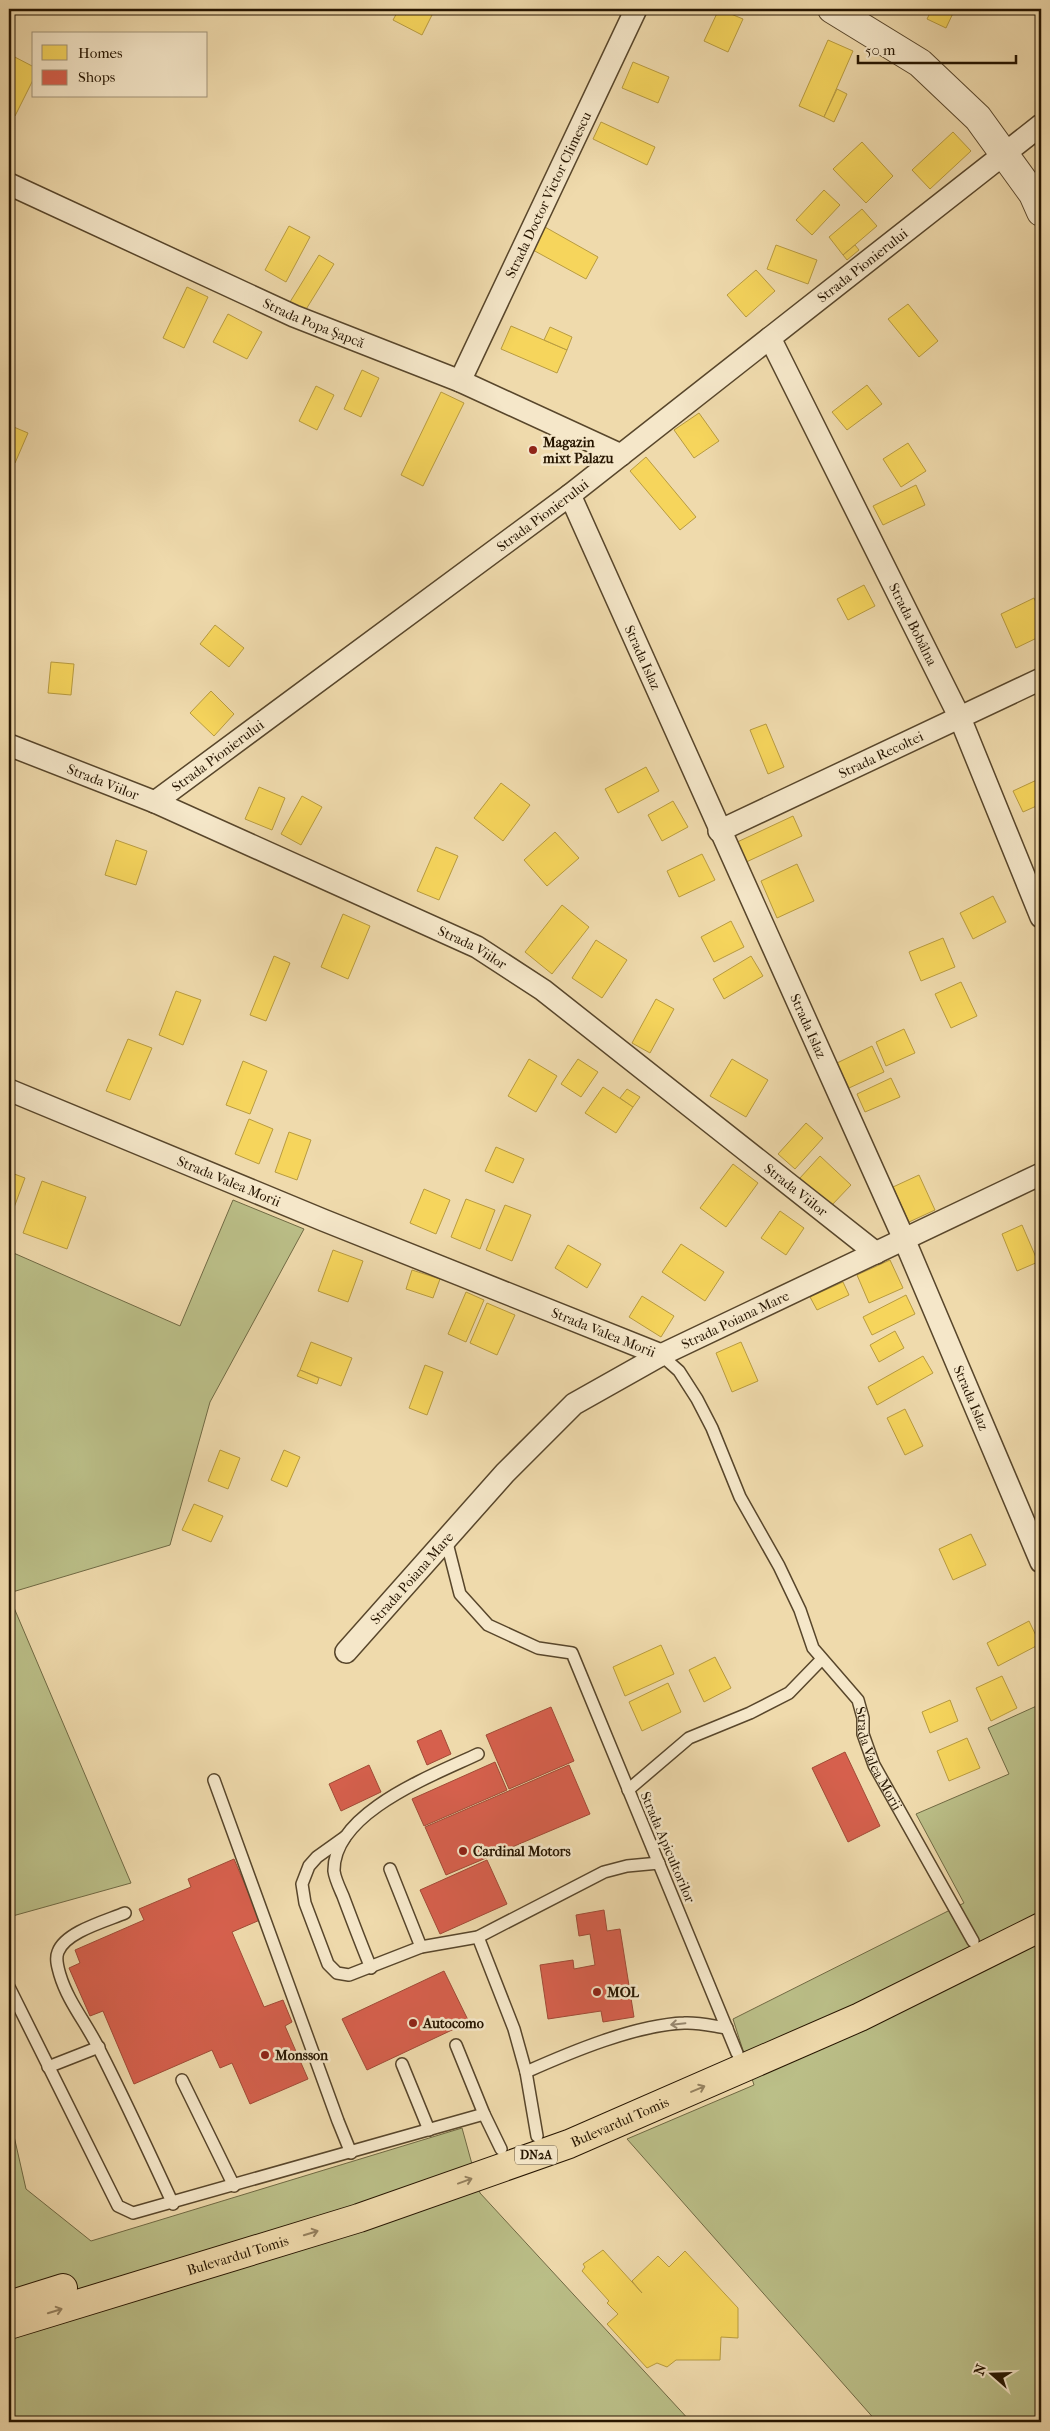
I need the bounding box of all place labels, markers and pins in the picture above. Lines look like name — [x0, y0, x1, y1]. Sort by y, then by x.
place label: Magazin mixt Palazu — [542, 434, 613, 467]
marker: Magazin mixt Palazu — [527, 444, 539, 456]
place label: Cardinal Motors — [473, 1843, 572, 1860]
marker: Cardinal Motors — [457, 1845, 469, 1857]
place label: MOL — [606, 1984, 640, 2001]
marker: MOL — [591, 1986, 603, 1998]
place label: Autocomo — [422, 2015, 484, 2032]
marker: Autocomo — [407, 2017, 419, 2029]
place label: Monsson — [274, 2047, 329, 2064]
marker: Monsson — [259, 2049, 271, 2061]

